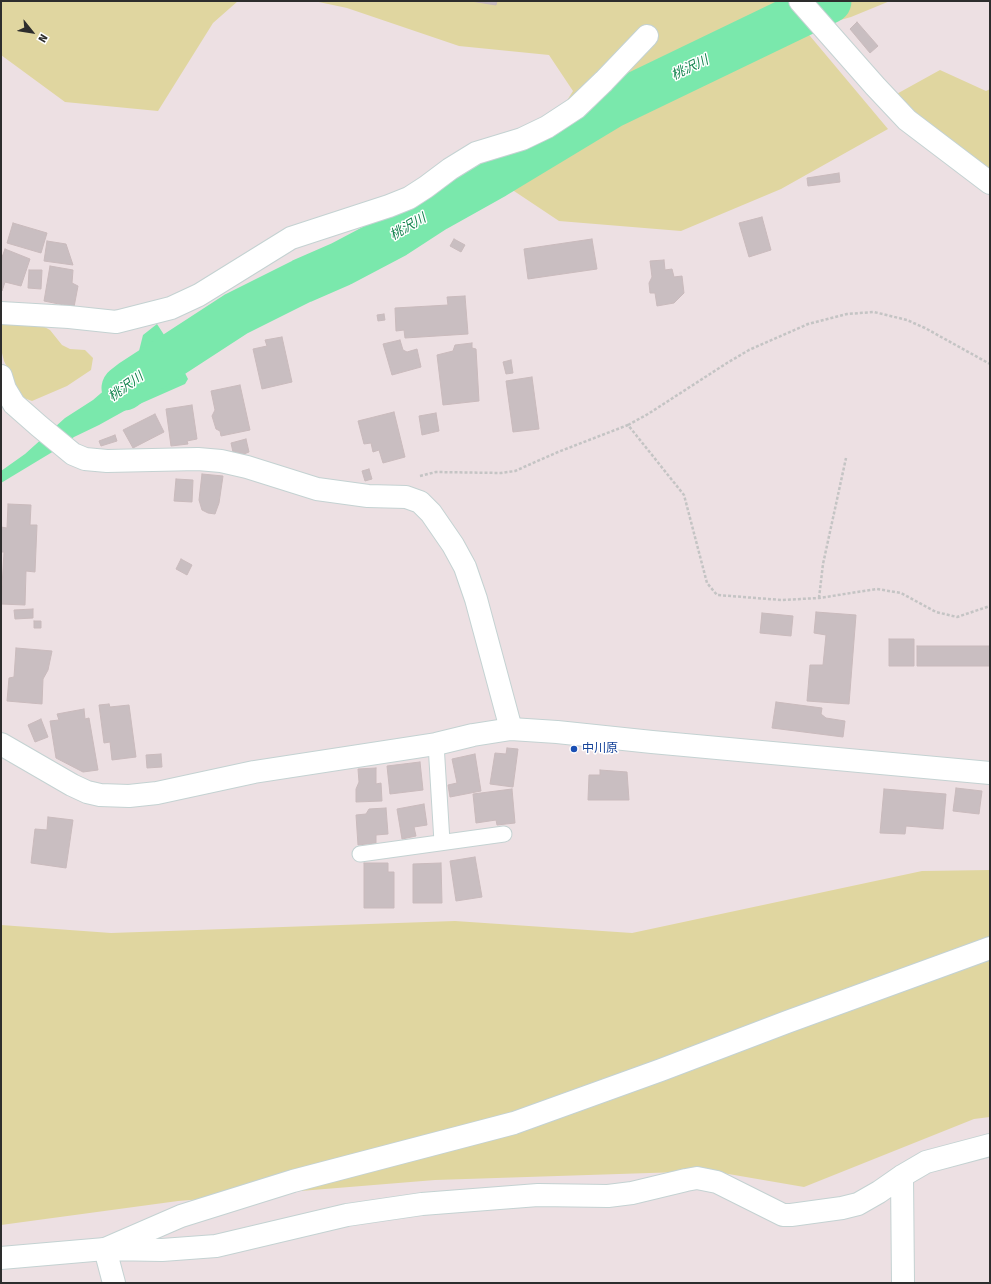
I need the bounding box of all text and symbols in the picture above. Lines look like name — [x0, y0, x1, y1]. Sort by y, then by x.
north arrow — [12, 12, 52, 52]
text: N — [35, 32, 50, 45]
water label: 桃沢川 — [669, 52, 711, 84]
water label: 桃沢川 — [387, 210, 429, 244]
water label: 桃沢川 — [106, 369, 146, 405]
place label: 中川原 — [582, 742, 618, 756]
marker: 中川原 — [569, 744, 579, 754]

